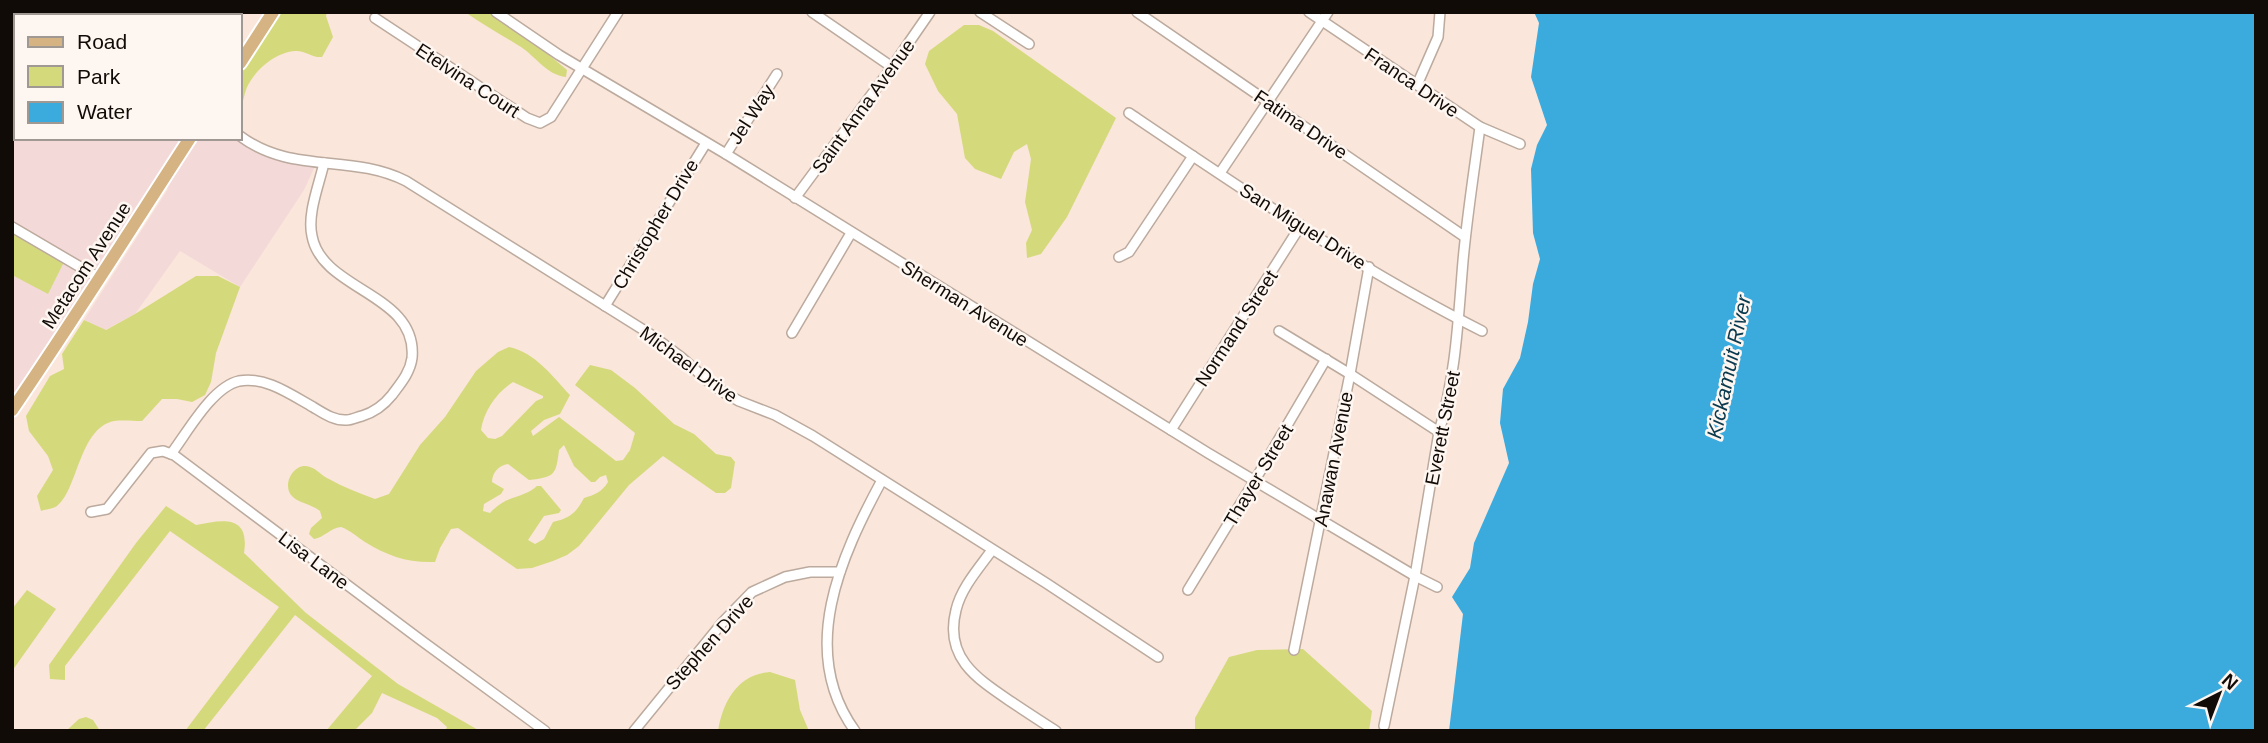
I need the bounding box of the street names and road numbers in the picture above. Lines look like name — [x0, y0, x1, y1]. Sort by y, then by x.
street label: Saint Anna Avenue — [808, 35, 919, 177]
street label: Etelvina Court — [412, 39, 524, 122]
street label: Franca Drive — [1361, 43, 1463, 122]
street label: Jel Way — [724, 80, 779, 148]
street label: Fatima Drive — [1250, 86, 1351, 163]
street label: Christopher Drive — [608, 155, 702, 293]
street label: San Miguel Drive — [1236, 179, 1370, 274]
street label: Metacom Avenue — [38, 198, 135, 332]
street label: Sherman Avenue — [898, 256, 1032, 351]
street label: Normand Street — [1191, 266, 1282, 390]
street label: Michael Drive — [636, 322, 741, 407]
street label: Everett Street — [1421, 368, 1464, 487]
street label: Anawan Avenue — [1310, 390, 1357, 528]
street label: Thayer Street — [1220, 420, 1297, 530]
street label: Lisa Lane — [274, 527, 353, 594]
street label: Stephen Drive — [661, 591, 757, 694]

